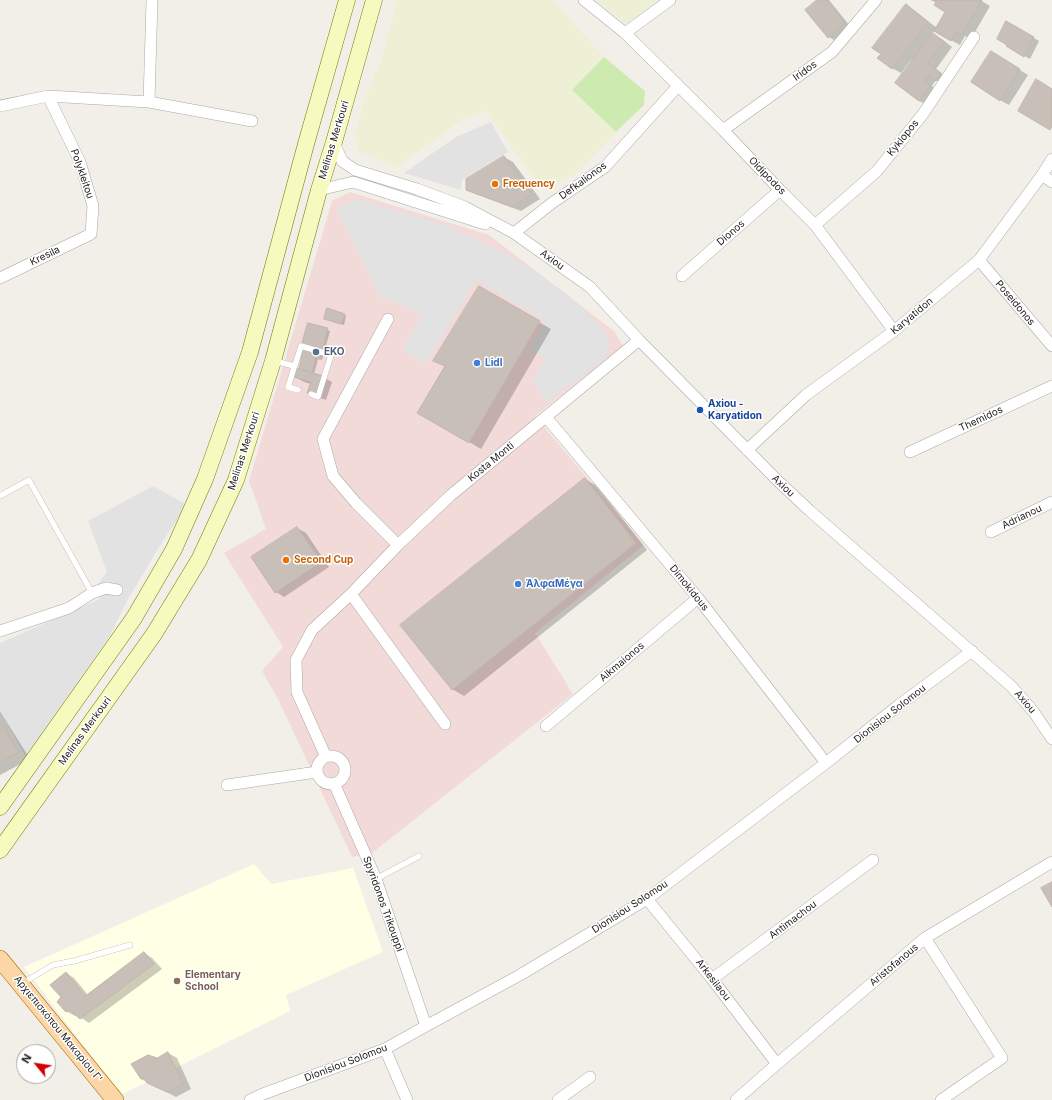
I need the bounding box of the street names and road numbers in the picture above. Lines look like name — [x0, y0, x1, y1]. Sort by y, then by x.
street label: Iridos — [791, 58, 819, 84]
street label: Melinas Merkouri — [316, 99, 352, 181]
street label: Kyklopos — [885, 117, 921, 159]
street label: Polykleitou — [68, 148, 96, 200]
street label: Oidipodos — [746, 155, 788, 197]
street label: Defkalionos — [557, 160, 609, 202]
street label: Dionos — [715, 218, 747, 248]
street label: Kresila — [28, 244, 62, 268]
street label: Axiou — [538, 247, 566, 273]
street label: Poseidonos — [993, 278, 1037, 328]
street label: Karyatidon — [889, 295, 935, 337]
street label: Themidos — [957, 404, 1005, 434]
street label: Melinas Merkouri — [226, 410, 262, 492]
street label: Kosta Monti — [465, 440, 517, 484]
street label: Axiou — [769, 472, 797, 500]
street label: Adrianou — [1000, 502, 1044, 532]
street label: Dimokidous — [667, 563, 711, 613]
street label: Alkmaionos — [597, 640, 647, 684]
street label: Dionisiou Solomou — [852, 682, 928, 746]
street label: Axiou — [1012, 688, 1038, 716]
street label: Melinas Merkouri — [56, 694, 114, 768]
street label: Spyridonos Trikouppi — [360, 855, 406, 953]
street label: Dionisiou Solomou — [590, 878, 670, 936]
street label: Antimachou — [767, 898, 819, 942]
street label: Aristofanous — [867, 941, 921, 989]
street label: Arkesilaou — [693, 957, 733, 1003]
street label: Αρχιεπισκόπου Μακαρίου Γ' — [11, 973, 105, 1085]
street label: Dionisiou Solomou — [303, 1042, 389, 1084]

